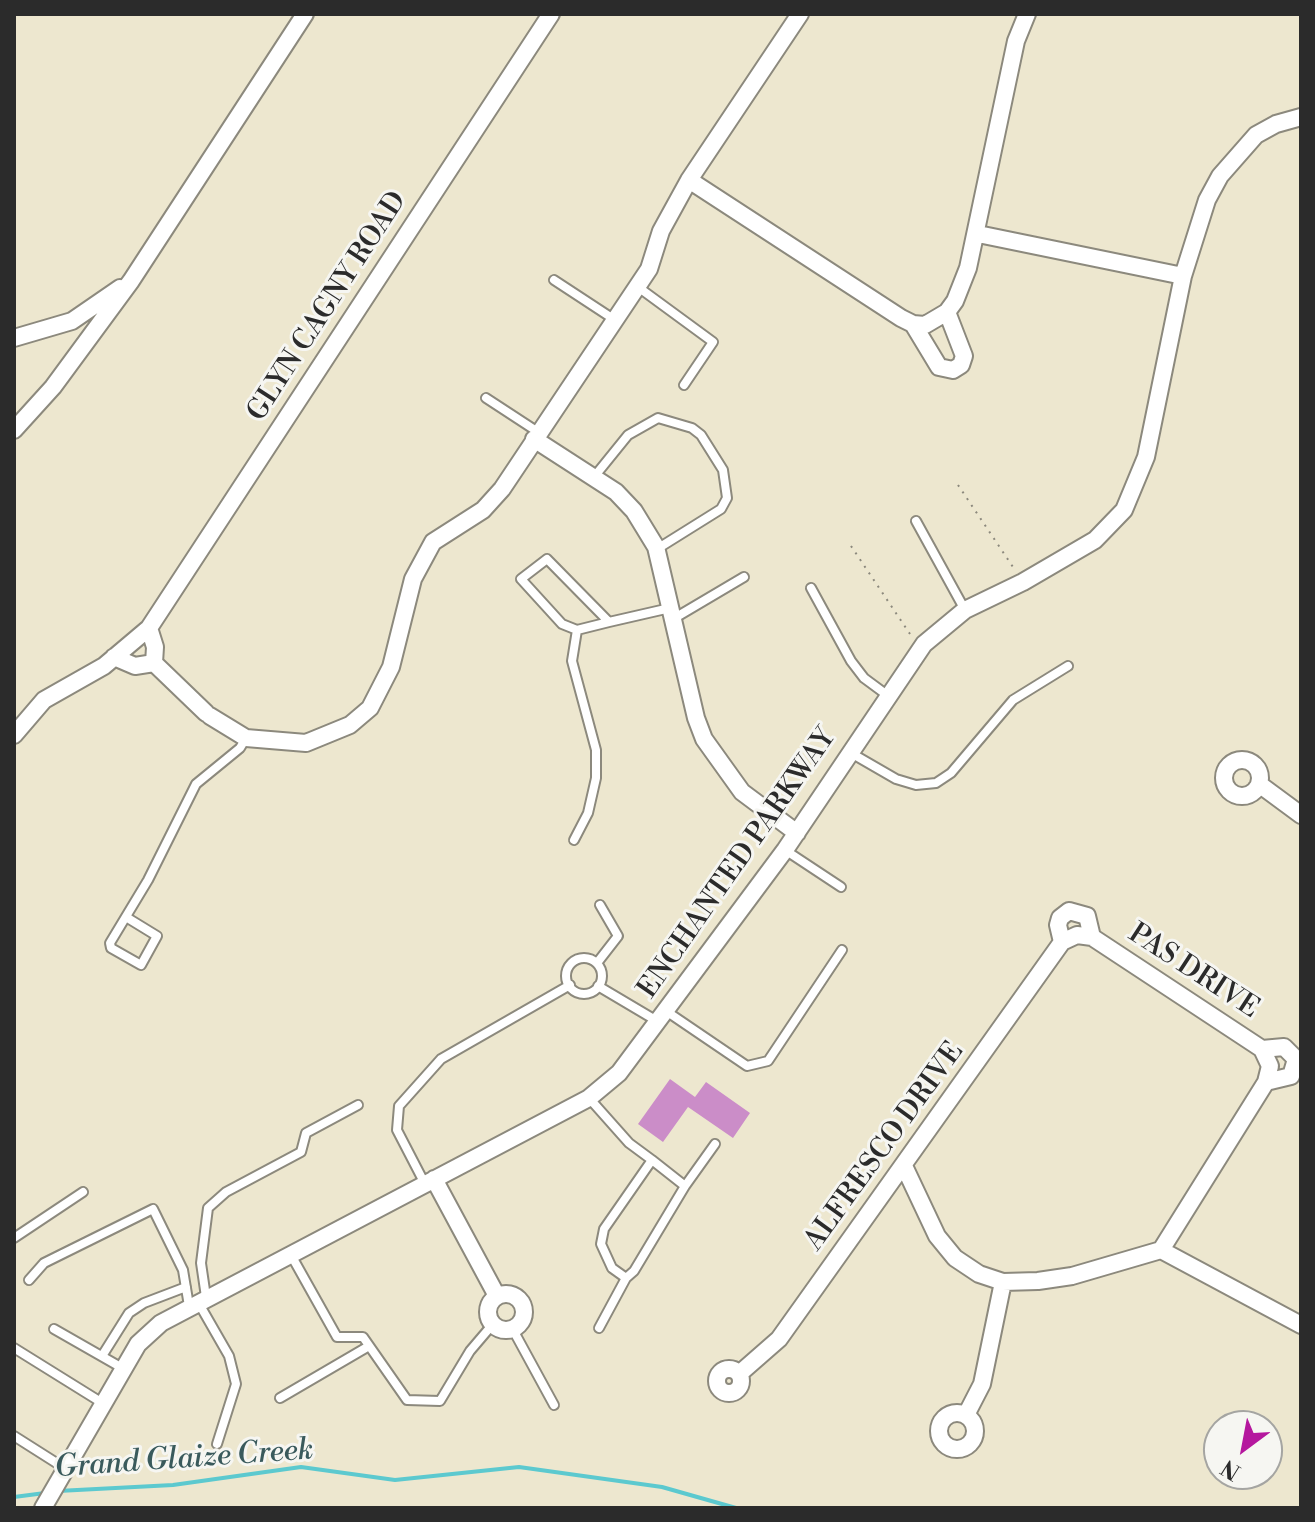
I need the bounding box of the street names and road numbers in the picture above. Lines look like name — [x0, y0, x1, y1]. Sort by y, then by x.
street label: GLYN CAGNY ROAD — [241, 186, 415, 428]
street label: ENCHANTED PARKWAY — [632, 722, 844, 1006]
street label: PAS DRIVE — [1122, 917, 1264, 1027]
street label: ALFRESCO DRIVE — [798, 1036, 972, 1258]

